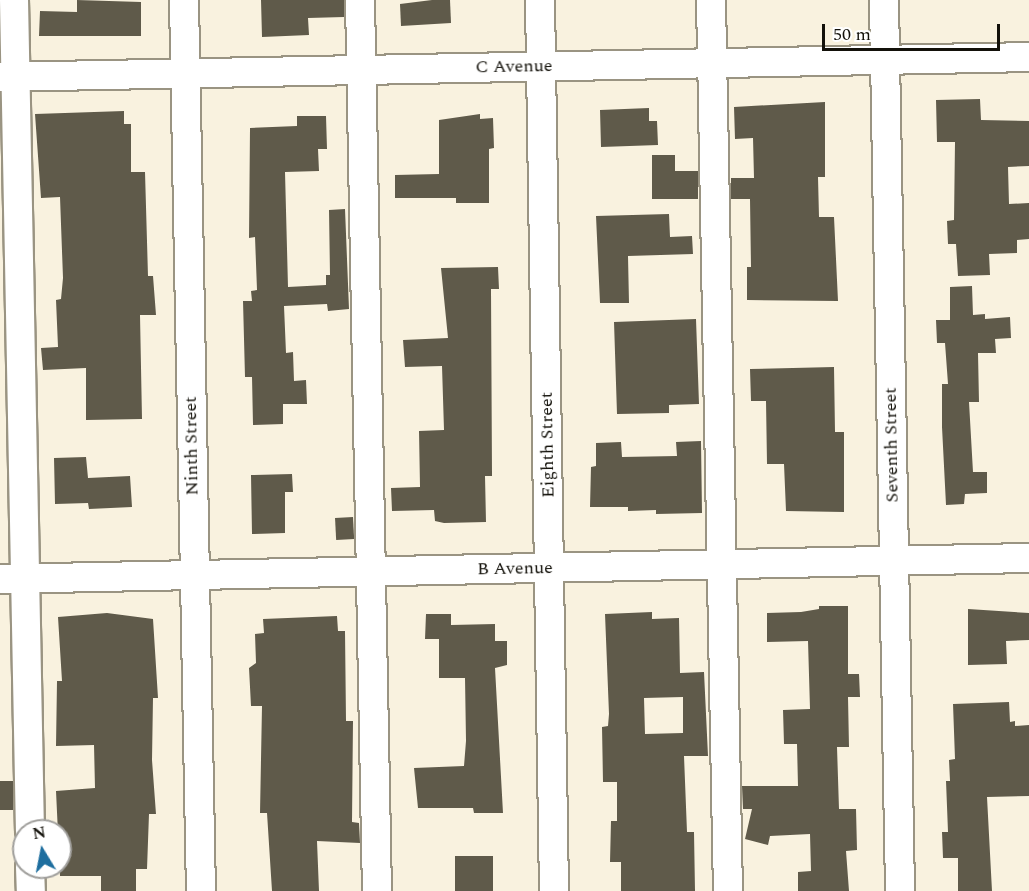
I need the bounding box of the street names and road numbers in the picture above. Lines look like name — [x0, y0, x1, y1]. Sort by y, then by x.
street label: C Avenue — [475, 56, 553, 78]
street label: Seventh Street — [880, 387, 904, 503]
street label: Eighth Street — [536, 392, 560, 498]
street label: Ninth Street — [180, 396, 204, 496]
street label: B Avenue — [477, 558, 553, 580]

